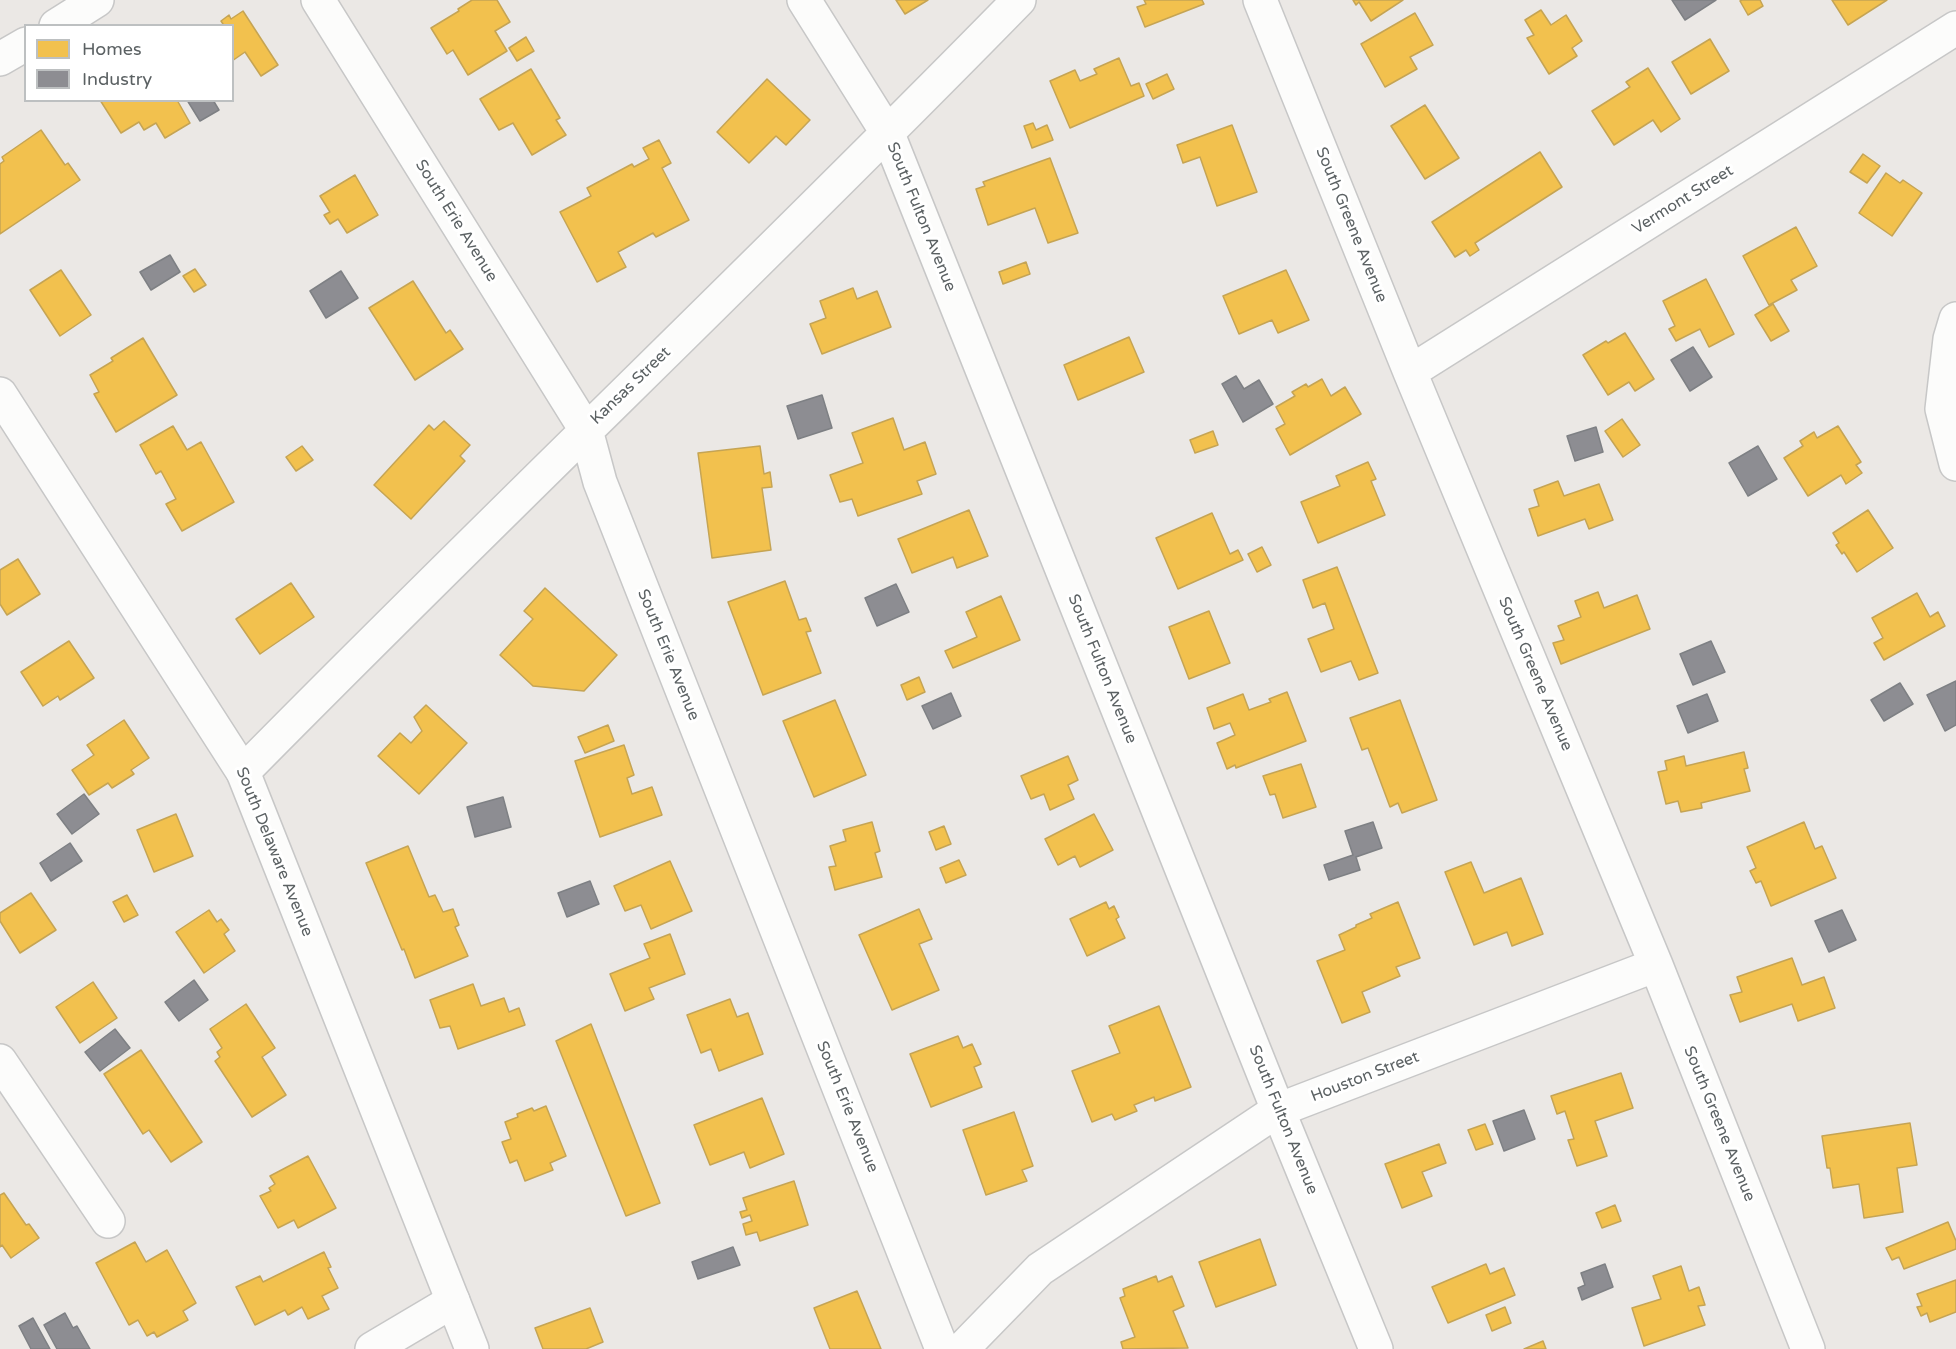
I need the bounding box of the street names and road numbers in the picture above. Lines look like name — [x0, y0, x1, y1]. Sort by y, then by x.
street label: South Fulton Avenue — [882, 140, 960, 294]
street label: South Greene Avenue — [1311, 145, 1391, 305]
street label: South Erie Avenue — [411, 157, 501, 285]
street label: Vermont Street — [1629, 161, 1737, 239]
street label: Kansas Street — [587, 343, 675, 429]
street label: South Erie Avenue — [633, 586, 703, 724]
street label: South Fulton Avenue — [1063, 592, 1141, 746]
street label: South Greene Avenue — [1494, 594, 1576, 754]
street label: South Delaware Avenue — [231, 765, 317, 939]
street label: South Erie Avenue — [812, 1038, 882, 1176]
street label: South Fulton Avenue — [1244, 1043, 1322, 1197]
street label: South Greene Avenue — [1679, 1044, 1759, 1204]
street label: Houston Street — [1308, 1048, 1422, 1106]

